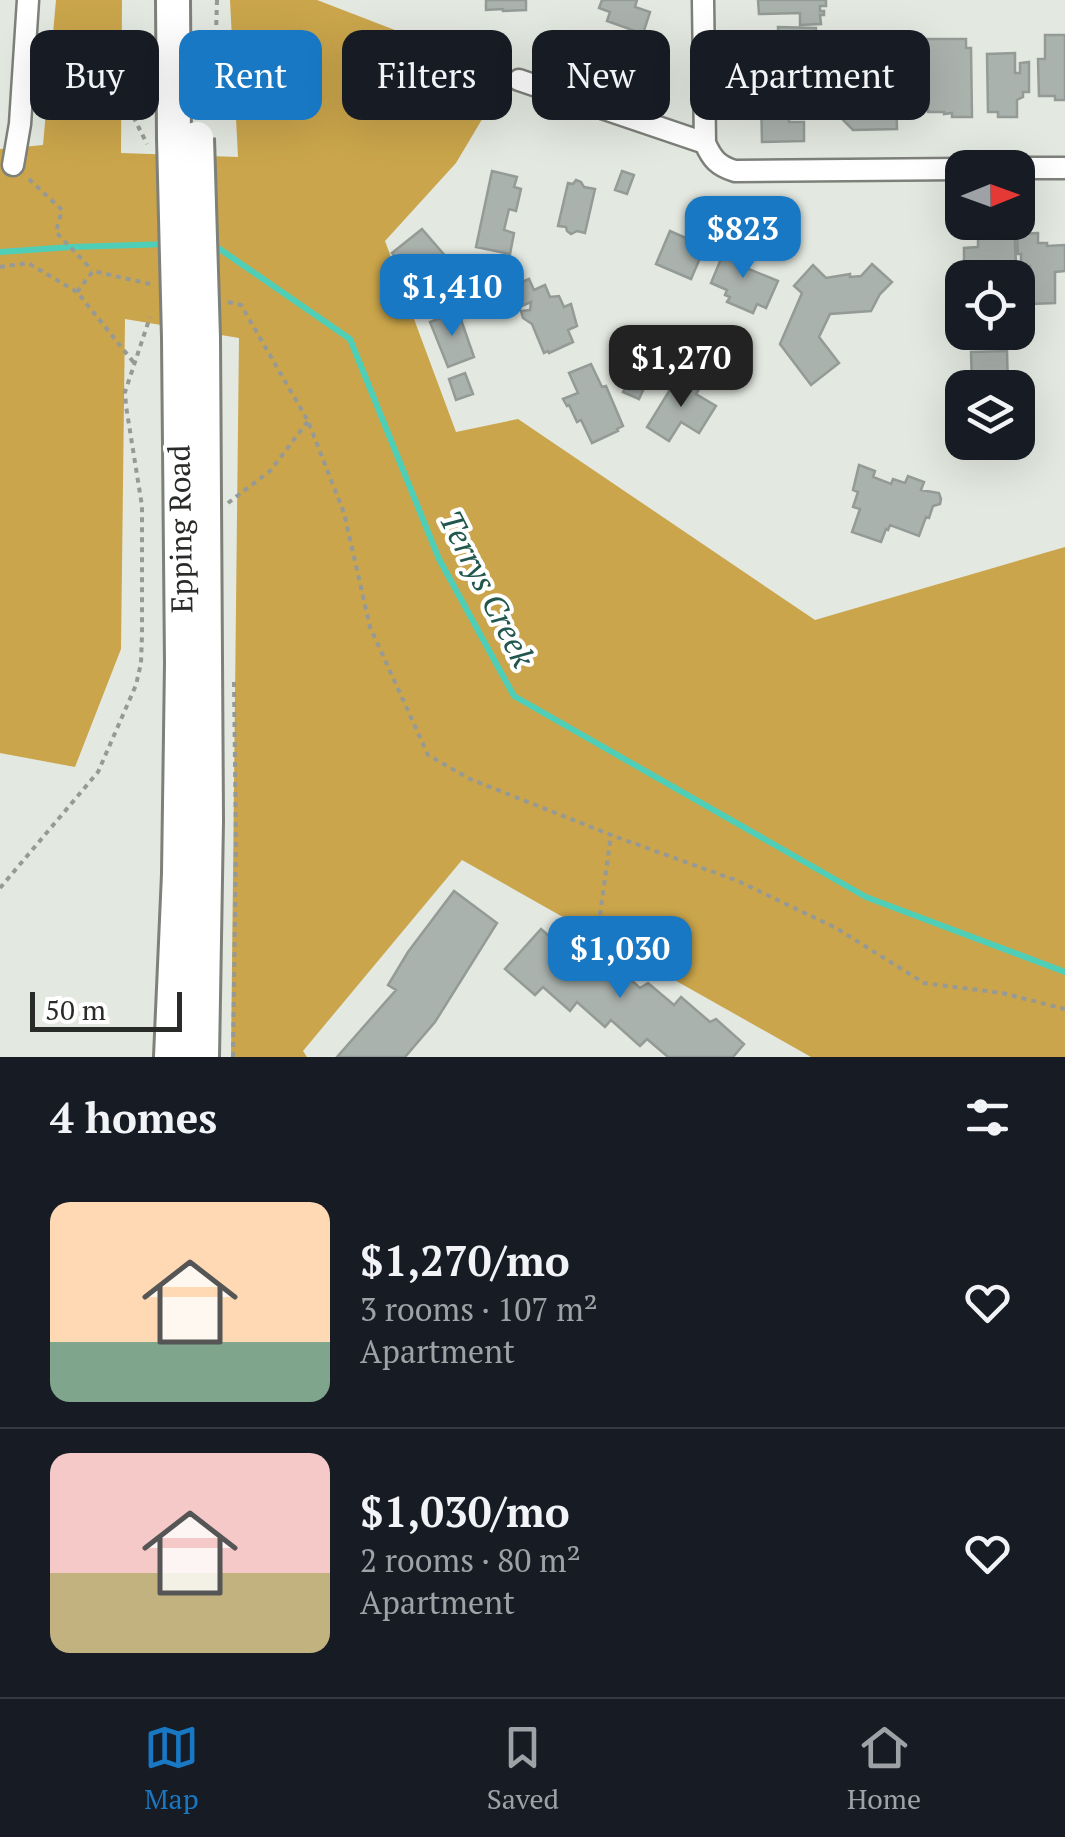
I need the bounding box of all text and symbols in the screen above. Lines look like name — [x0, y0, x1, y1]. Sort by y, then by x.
chip: Buy — [30, 30, 159, 120]
chip: Rent — [179, 30, 322, 120]
chip: Filters — [342, 30, 512, 120]
chip: New — [532, 30, 670, 120]
chip: Apartment — [690, 30, 930, 120]
north arrow — [945, 150, 1035, 240]
map controls — [945, 150, 1035, 460]
pin: $823 — [684, 196, 802, 281]
text: $823 — [707, 207, 779, 249]
pin: $1,410 — [371, 254, 533, 339]
button: locate — [945, 260, 1035, 350]
text: $1,410 — [402, 265, 502, 307]
pin: $1,270 — [600, 325, 762, 410]
text: $1,270 — [631, 336, 731, 378]
button: layers — [945, 370, 1035, 460]
street label: Epping Road — [159, 445, 201, 613]
water label: Terrys Creek — [431, 503, 546, 675]
pin: $1,030 — [539, 916, 701, 1001]
text: $1,030 — [570, 927, 670, 969]
scale bar — [30, 987, 182, 1032]
text: 50 m — [45, 991, 106, 1028]
text: 4 homes — [50, 1089, 217, 1145]
icon: filters — [960, 1090, 1015, 1145]
text: $1,270/mo — [360, 1232, 570, 1288]
icon: home — [130, 1242, 250, 1362]
icon: heart — [960, 1275, 1015, 1330]
text: 3 rooms · 107 m² — [360, 1288, 598, 1330]
text: Apartment — [360, 1330, 515, 1372]
text: $1,030/mo — [360, 1483, 570, 1539]
icon: home — [130, 1493, 250, 1613]
icon: heart — [960, 1526, 1015, 1581]
text: 2 rooms · 80 m² — [360, 1539, 581, 1581]
text: Apartment — [360, 1581, 515, 1623]
tab: Map — [144, 1720, 199, 1817]
tab: Saved — [487, 1720, 559, 1817]
tab: Home — [847, 1720, 921, 1817]

